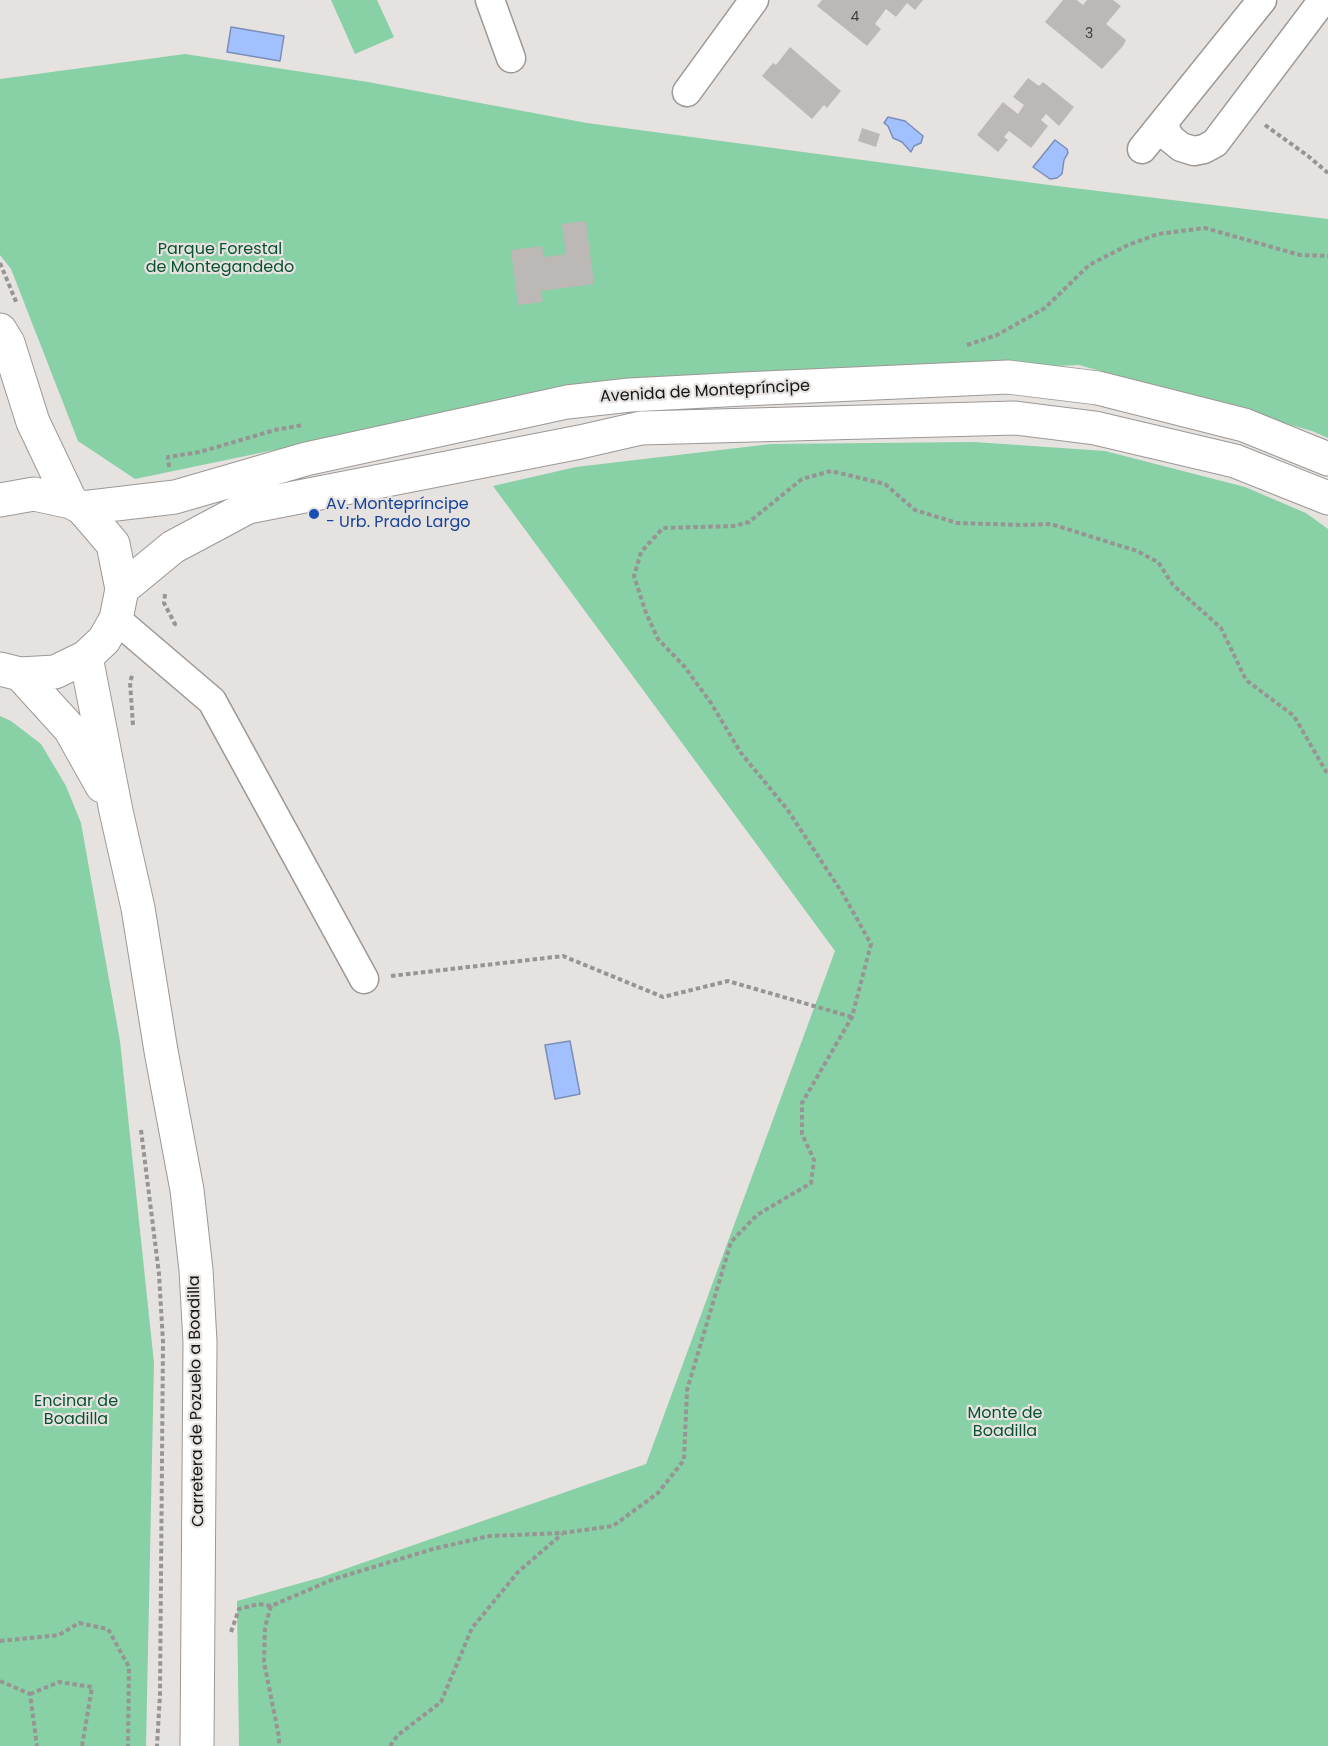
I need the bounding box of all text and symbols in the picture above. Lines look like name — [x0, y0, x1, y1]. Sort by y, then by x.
house number: 4 — [851, 9, 859, 25]
house number: 3 — [1085, 26, 1093, 42]
park label: Parque Forestal de Montegandedo — [146, 240, 294, 278]
street label: Avenida de Montepríncipe — [600, 377, 810, 407]
place label: Av. Montepríncipe - Urb. Prado Largo — [326, 495, 470, 533]
marker: Av. Montepríncipe - Urb. Prado Largo — [307, 507, 321, 521]
street label: Carretera de Pozuelo a Boadilla — [185, 1275, 209, 1527]
park label: Encinar de Boadilla — [34, 1392, 118, 1430]
park label: Monte de Boadilla — [967, 1404, 1043, 1442]

